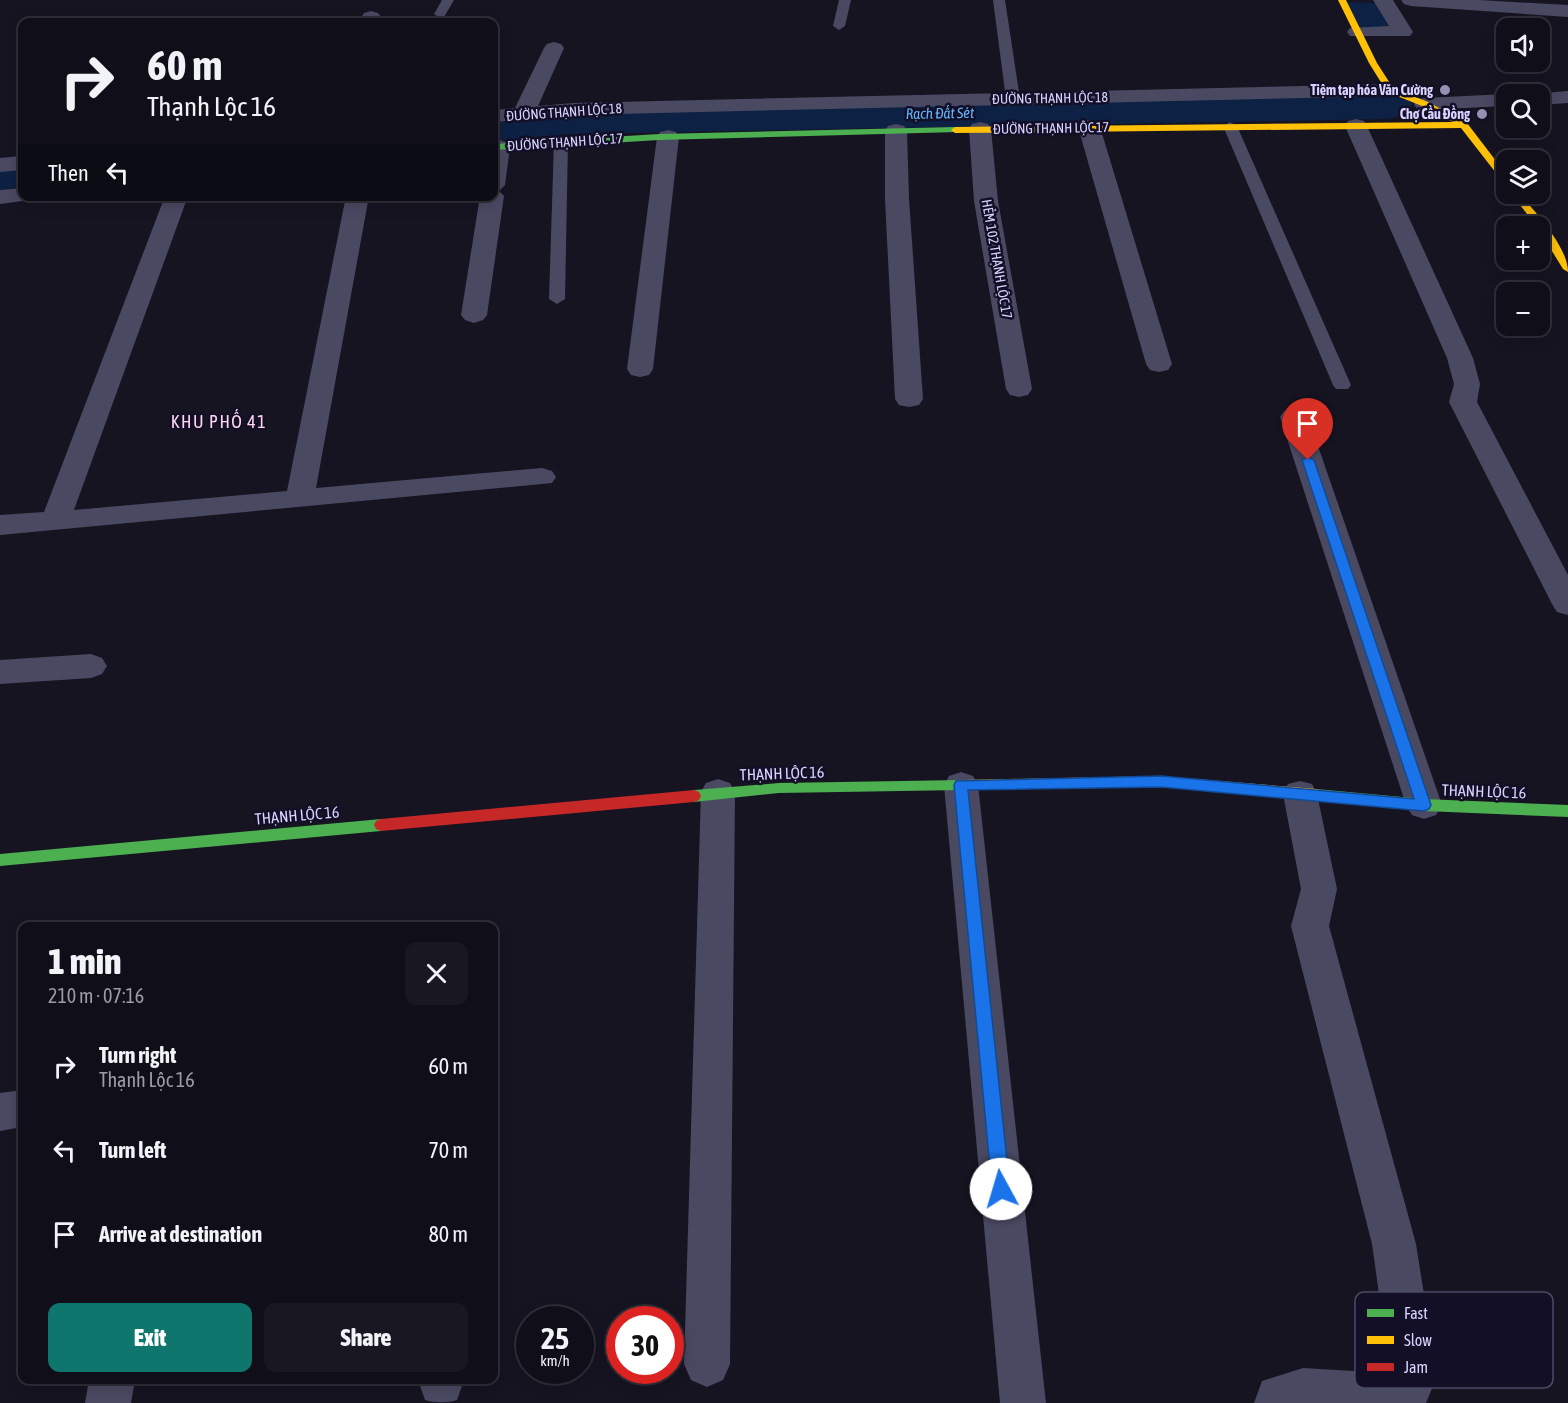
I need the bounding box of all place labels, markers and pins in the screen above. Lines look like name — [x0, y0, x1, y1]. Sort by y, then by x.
place label: Tiệm tạp hóa Văn Cường — [1311, 82, 1434, 98]
marker: Tiệm tạp hóa Văn Cường — [1438, 83, 1452, 97]
place label: Chợ Cầu Đồng — [1400, 105, 1471, 122]
marker: Chợ Cầu Đồng — [1475, 107, 1489, 121]
pin — [1282, 398, 1333, 460]

